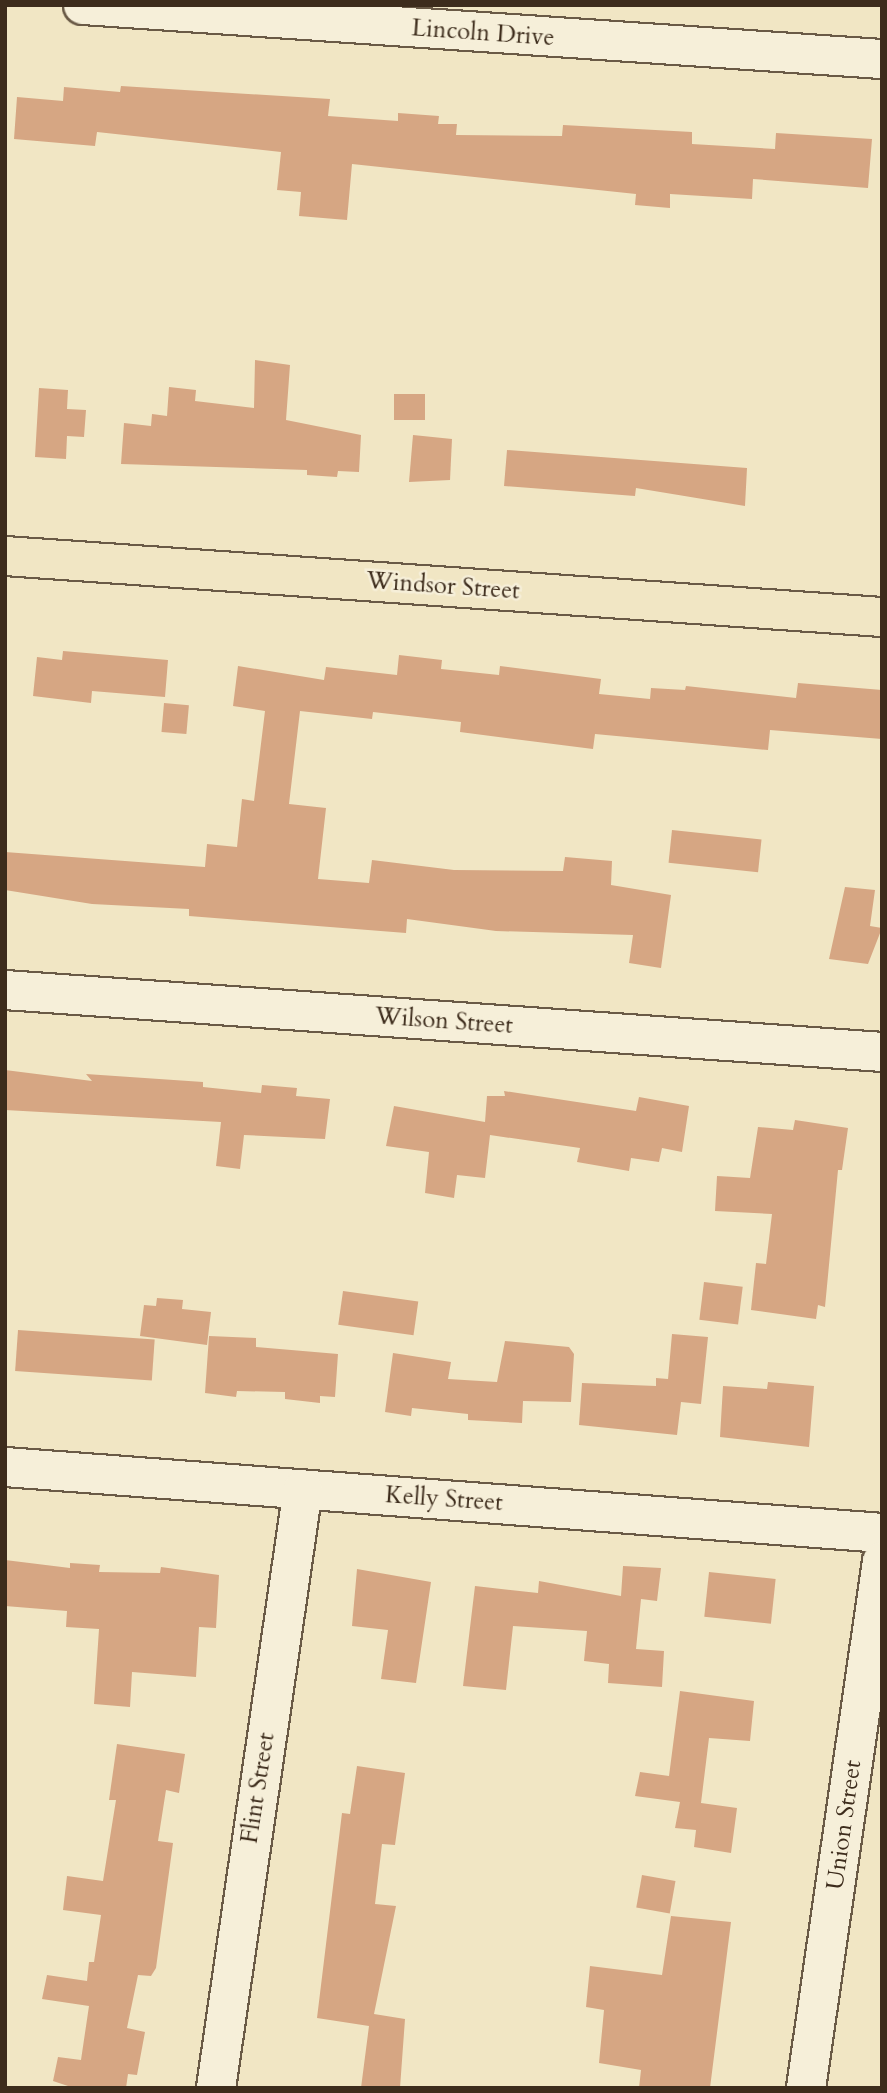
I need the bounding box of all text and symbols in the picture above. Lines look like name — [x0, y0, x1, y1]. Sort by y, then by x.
street label: Lincoln Drive — [411, 14, 555, 52]
street label: Windsor Street — [365, 566, 521, 606]
street label: Wilson Street — [374, 1002, 514, 1040]
street label: Kelly Street — [384, 1481, 504, 1517]
street label: Flint Street — [235, 1730, 281, 1846]
street label: Union Street — [821, 1758, 867, 1892]

